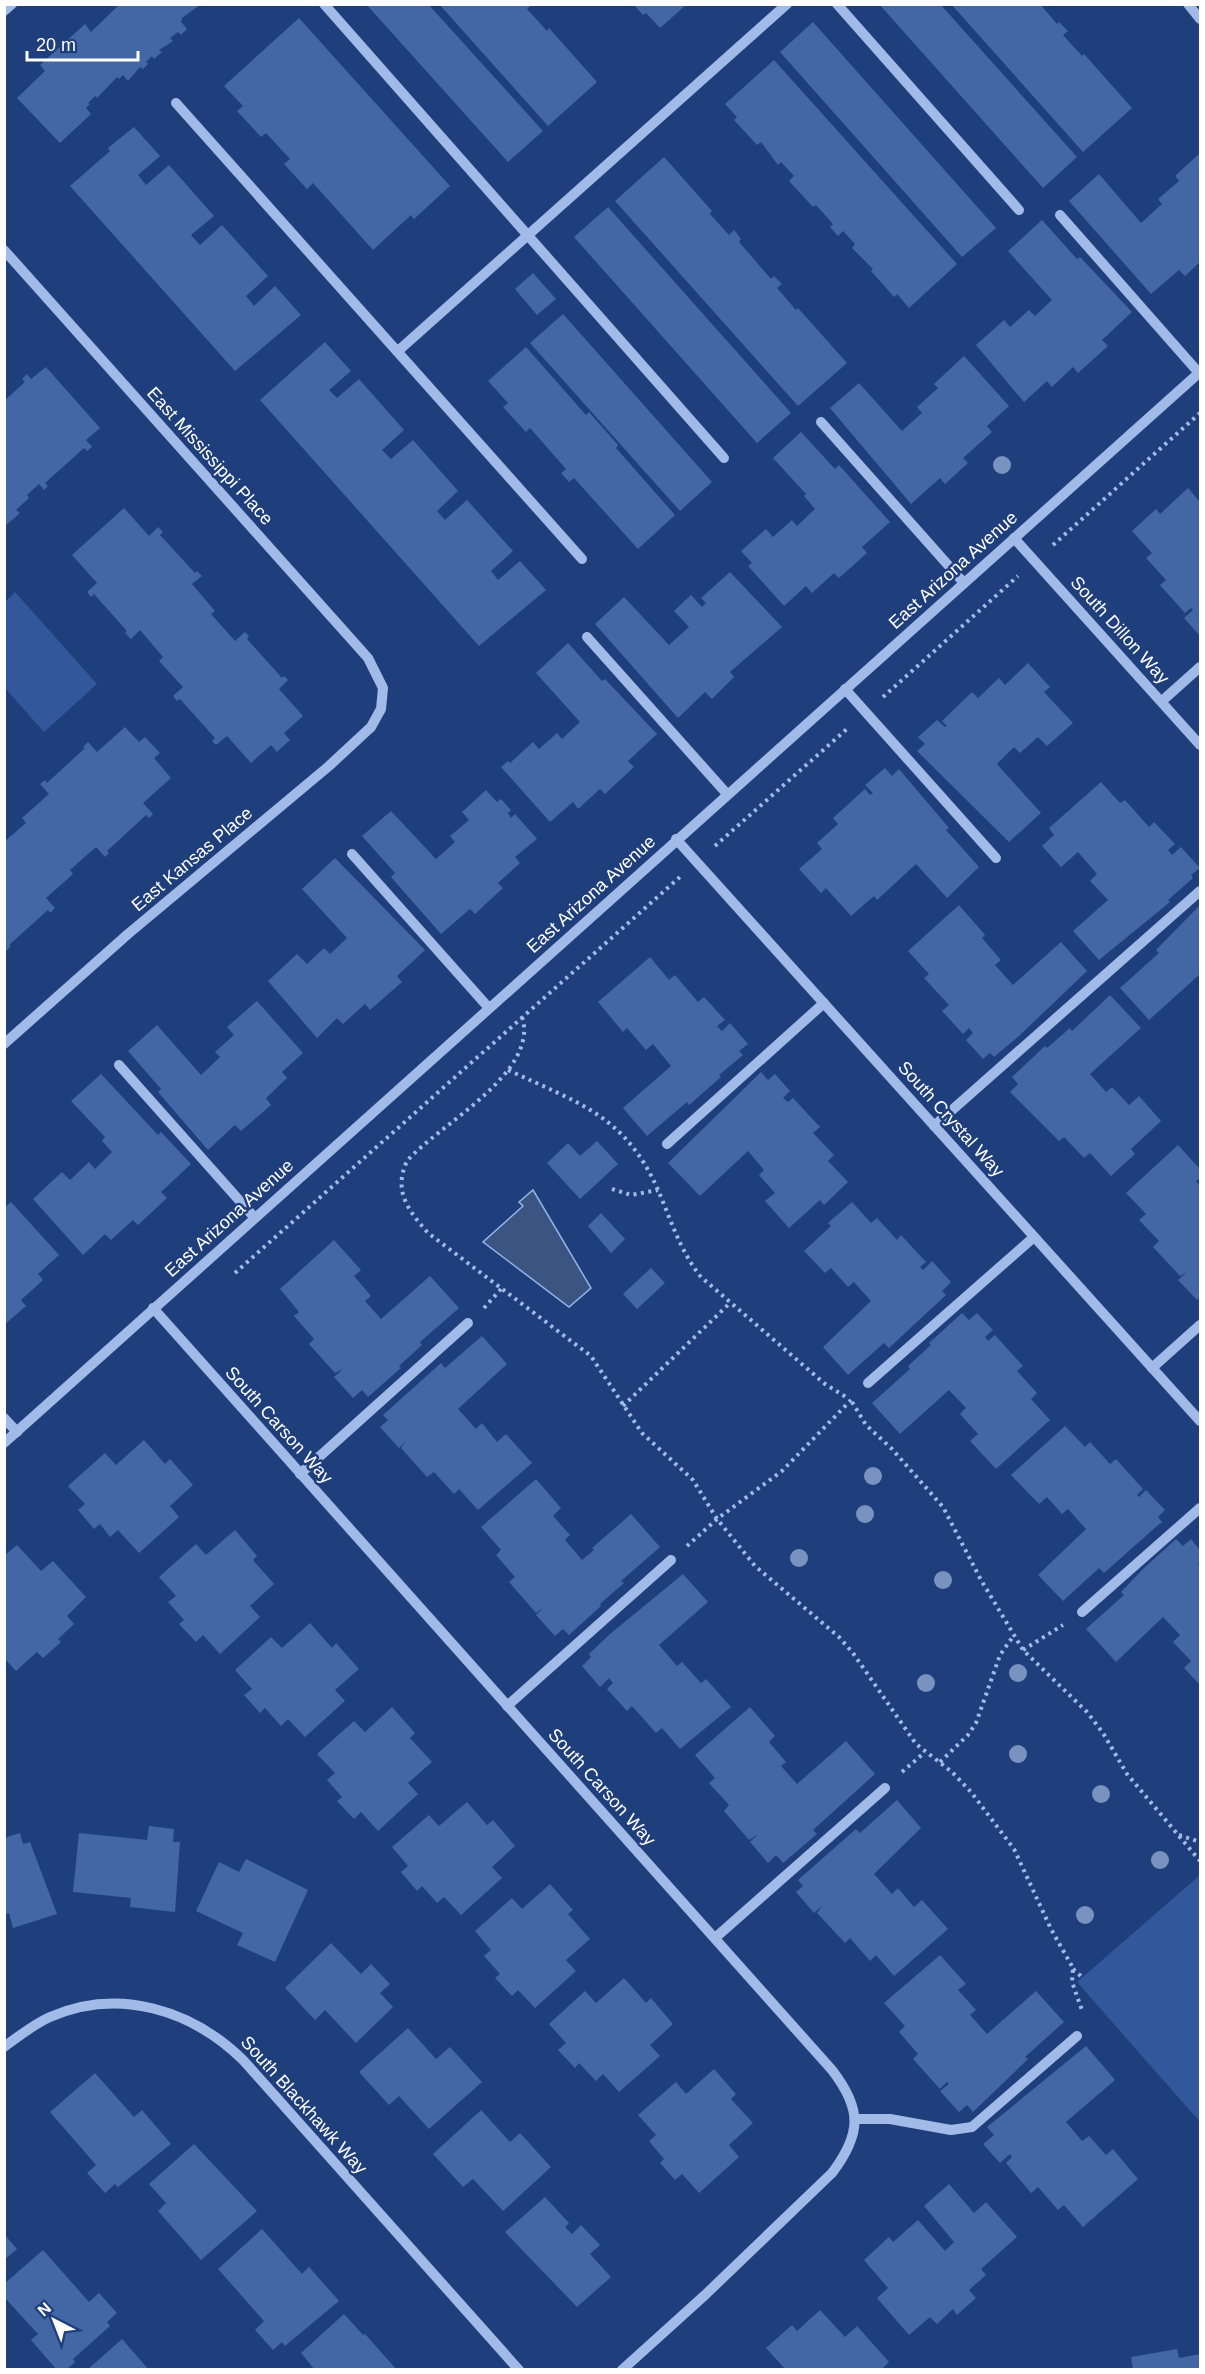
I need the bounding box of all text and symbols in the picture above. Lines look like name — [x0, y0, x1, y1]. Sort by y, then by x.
scale bar — [27, 24, 138, 62]
text: 20 m — [36, 35, 76, 55]
street label: East Mississippi Place — [143, 383, 277, 529]
street label: East Arizona Avenue — [885, 507, 1021, 633]
street label: South Dillon Way — [1067, 572, 1173, 688]
street label: East Kansas Place — [128, 803, 256, 915]
street label: East Arizona Avenue — [523, 831, 659, 957]
street label: South Crystal Way — [894, 1057, 1008, 1181]
street label: East Arizona Avenue — [161, 1155, 297, 1281]
street label: South Carson Way — [221, 1362, 337, 1488]
street label: South Carson Way — [544, 1724, 660, 1850]
street label: South Blackhawk Way — [237, 2032, 371, 2178]
north arrow — [24, 2290, 84, 2350]
text: N — [34, 2299, 54, 2319]

